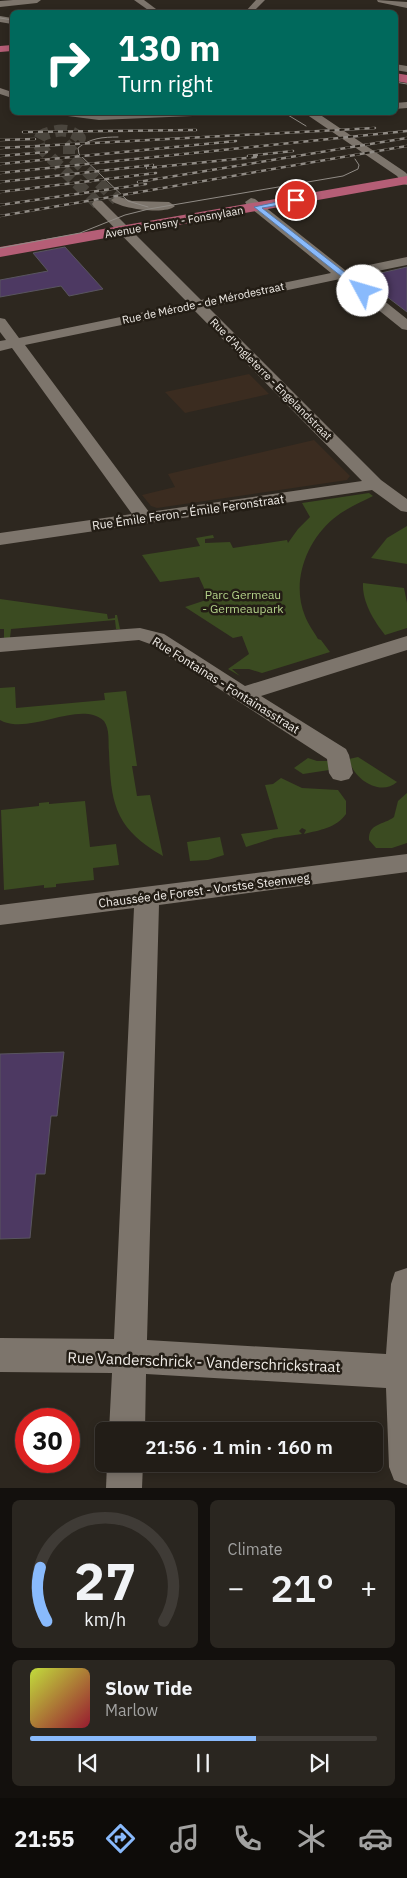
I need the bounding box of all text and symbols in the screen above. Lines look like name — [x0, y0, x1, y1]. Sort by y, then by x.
text: 130 m — [118, 25, 221, 71]
icon: right — [35, 30, 100, 95]
text: Turn right — [118, 69, 213, 98]
pin — [275, 179, 317, 221]
icon: arrive — [282, 186, 310, 214]
street label: Avenue Fonsny - Fonsnylaan — [104, 203, 244, 241]
position arrow — [336, 264, 388, 316]
street label: Rue de Mérode - de Mérodestraat — [121, 279, 285, 327]
street label: Rue d'Angleterre - Engelandstraat — [207, 315, 335, 443]
street label: Rue Émile Feron - Émile Feronstraat — [91, 491, 285, 533]
park label: Parc Germeau - Germeaupark — [202, 587, 284, 616]
street label: Rue Fontainas - Fontainasstraat — [150, 633, 302, 737]
street label: Chaussée de Forest - Vorstse Steenweg — [98, 870, 311, 910]
street label: Rue Vanderschrick - Vanderschrickstraat — [67, 1348, 341, 1376]
speed limit sign: 30 — [15, 1408, 80, 1473]
text: 21:56 · 1 min · 160 m — [145, 1435, 333, 1459]
text: Climate — [228, 1539, 283, 1559]
text: 27 — [74, 1547, 136, 1614]
text: 21° — [271, 1563, 334, 1612]
text: − — [228, 1569, 244, 1606]
text: + — [360, 1569, 377, 1606]
text: km/h — [84, 1608, 126, 1631]
text: Slow Tide — [105, 1676, 192, 1700]
text: Marlow — [105, 1700, 158, 1720]
icon: previous — [74, 1749, 102, 1777]
icon: pause — [189, 1749, 217, 1777]
icon: next — [305, 1749, 333, 1777]
icon: directions — [103, 1821, 138, 1856]
icon: music — [167, 1821, 202, 1856]
icon: phone — [230, 1821, 265, 1856]
icon: climate — [294, 1821, 329, 1856]
icon: car — [358, 1821, 393, 1856]
text: 21:55 — [14, 1824, 74, 1853]

